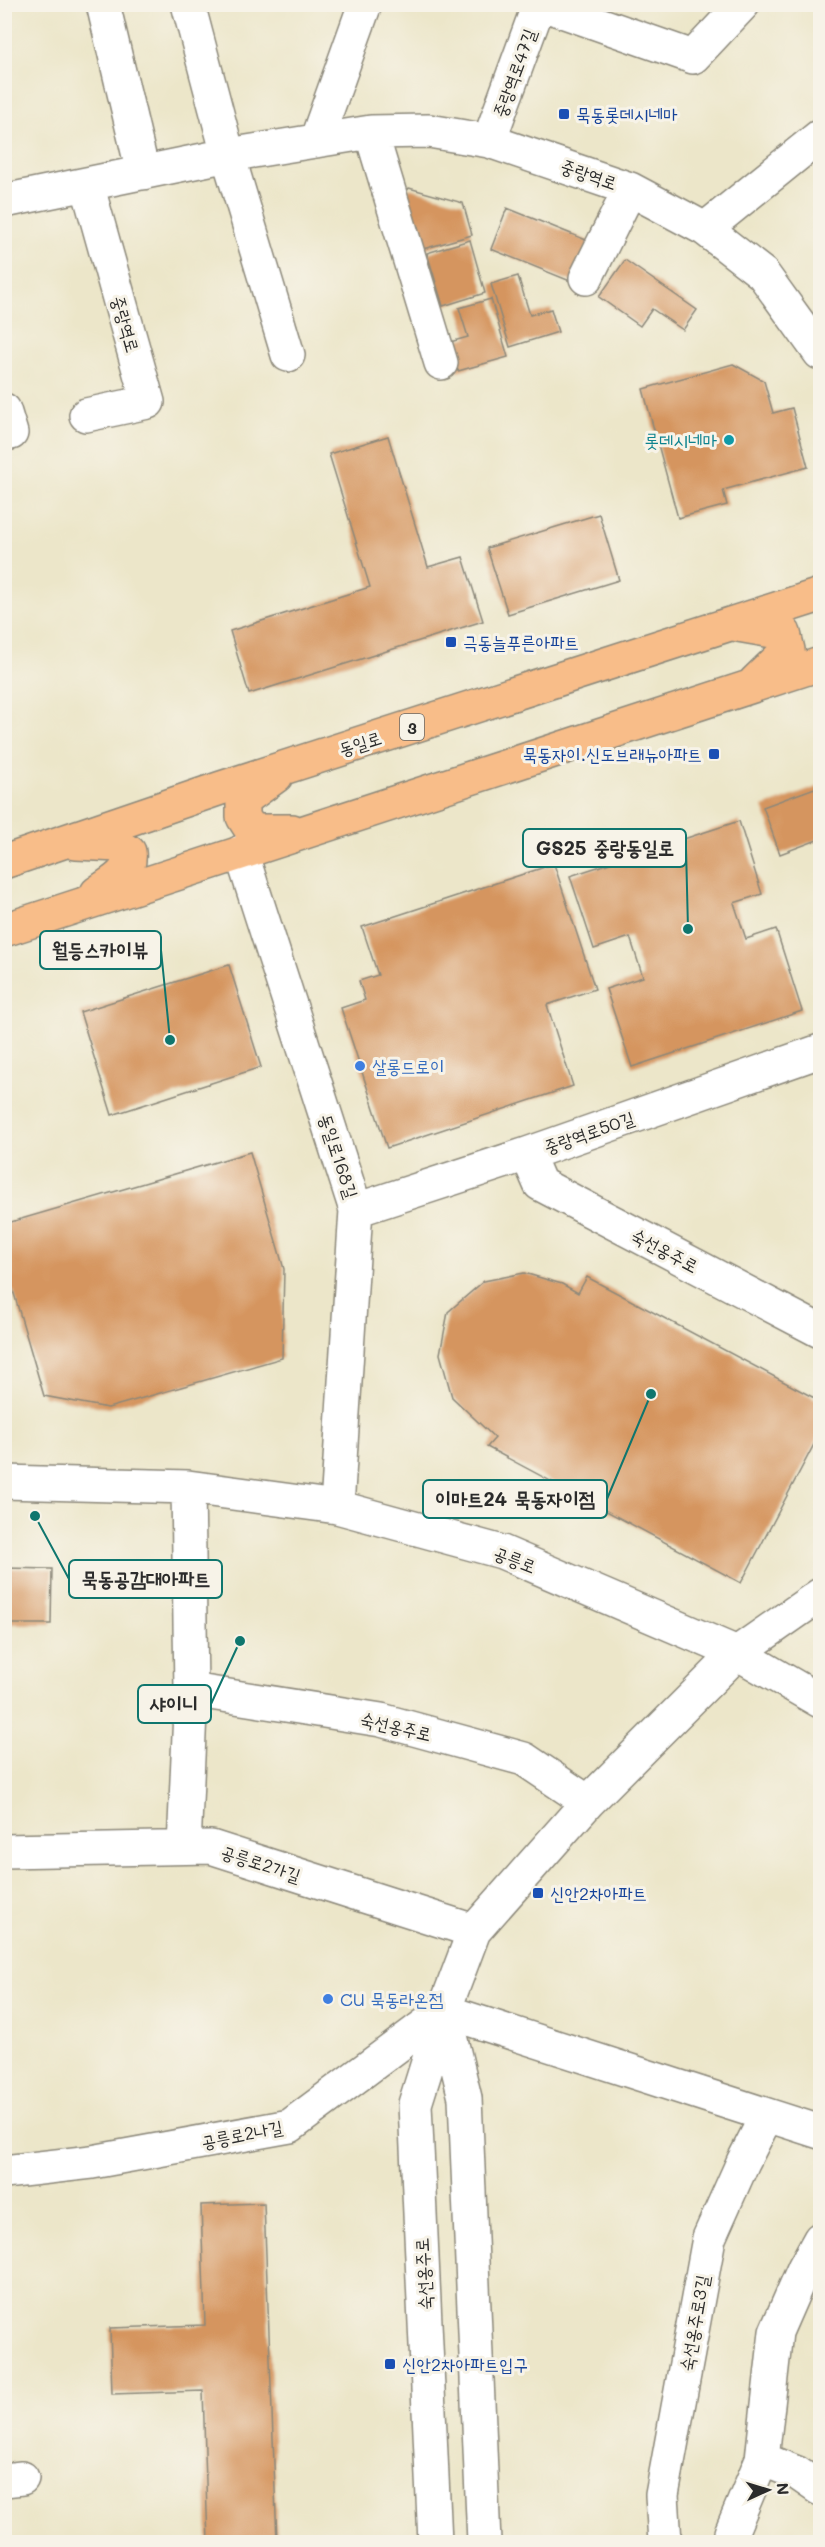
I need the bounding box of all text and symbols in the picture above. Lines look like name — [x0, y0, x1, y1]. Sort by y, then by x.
street label: 중랑역로47길 — [487, 25, 541, 121]
place label: 묵동롯데시네마 — [576, 102, 678, 126]
marker: 묵동롯데시네마 — [557, 107, 571, 121]
street label: 중랑역로 — [558, 153, 620, 195]
street label: 중랑역로 — [106, 293, 146, 355]
place label: 롯데시네마 — [645, 428, 718, 452]
marker: 롯데시네마 — [722, 433, 736, 447]
place label: 극동늘푸른아파트 — [463, 630, 579, 654]
marker: 극동늘푸른아파트 — [444, 635, 458, 649]
road number: 3 — [400, 714, 424, 740]
street label: 동일로 — [336, 725, 384, 761]
place label: 묵동자이.신도브래뉴아파트 — [523, 742, 702, 766]
marker: 묵동자이.신도브래뉴아파트 — [707, 747, 721, 761]
callout: GS25 중랑동일로 — [523, 829, 686, 867]
text: GS25 중랑동일로 — [536, 834, 674, 860]
callout: 월등스카이뷰 — [40, 931, 161, 969]
text: 월등스카이뷰 — [52, 936, 148, 962]
place label: 살롱드로이 — [372, 1054, 444, 1078]
marker: 살롱드로이 — [353, 1059, 367, 1073]
street label: 중랑역로50길 — [541, 1105, 638, 1159]
street label: 동일로168길 — [314, 1111, 364, 1202]
street label: 숙선옹주로 — [627, 1222, 703, 1278]
callout: 이마트24 묵동자이점 — [423, 1480, 607, 1518]
text: 이마트24 묵동자이점 — [435, 1485, 595, 1511]
street label: 공릉로 — [490, 1540, 540, 1578]
callout: 묵동공감대아파트 — [69, 1560, 222, 1598]
text: 묵동공감대아파트 — [82, 1565, 210, 1591]
callout: 샤이니 — [138, 1685, 211, 1723]
text: 샤이니 — [149, 1690, 198, 1716]
street label: 숙선옹주로 — [358, 1706, 434, 1746]
street label: 공릉로2가길 — [218, 1839, 304, 1887]
place label: 신안2차아파트 — [550, 1881, 647, 1905]
marker: 신안2차아파트 — [531, 1886, 545, 1900]
place label: CU 묵동라온점 — [340, 1987, 444, 2011]
marker: CU 묵동라온점 — [321, 1992, 335, 2006]
street label: 공릉로2나길 — [199, 2114, 285, 2154]
street label: 숙선옹주로 — [409, 2237, 437, 2311]
street label: 숙선옹주로3길 — [674, 2272, 714, 2373]
place label: 신안2차아파트입구 — [402, 2352, 528, 2376]
marker: 신안2차아파트입구 — [383, 2357, 397, 2371]
north arrow — [738, 2460, 798, 2520]
text: N — [773, 2482, 794, 2496]

